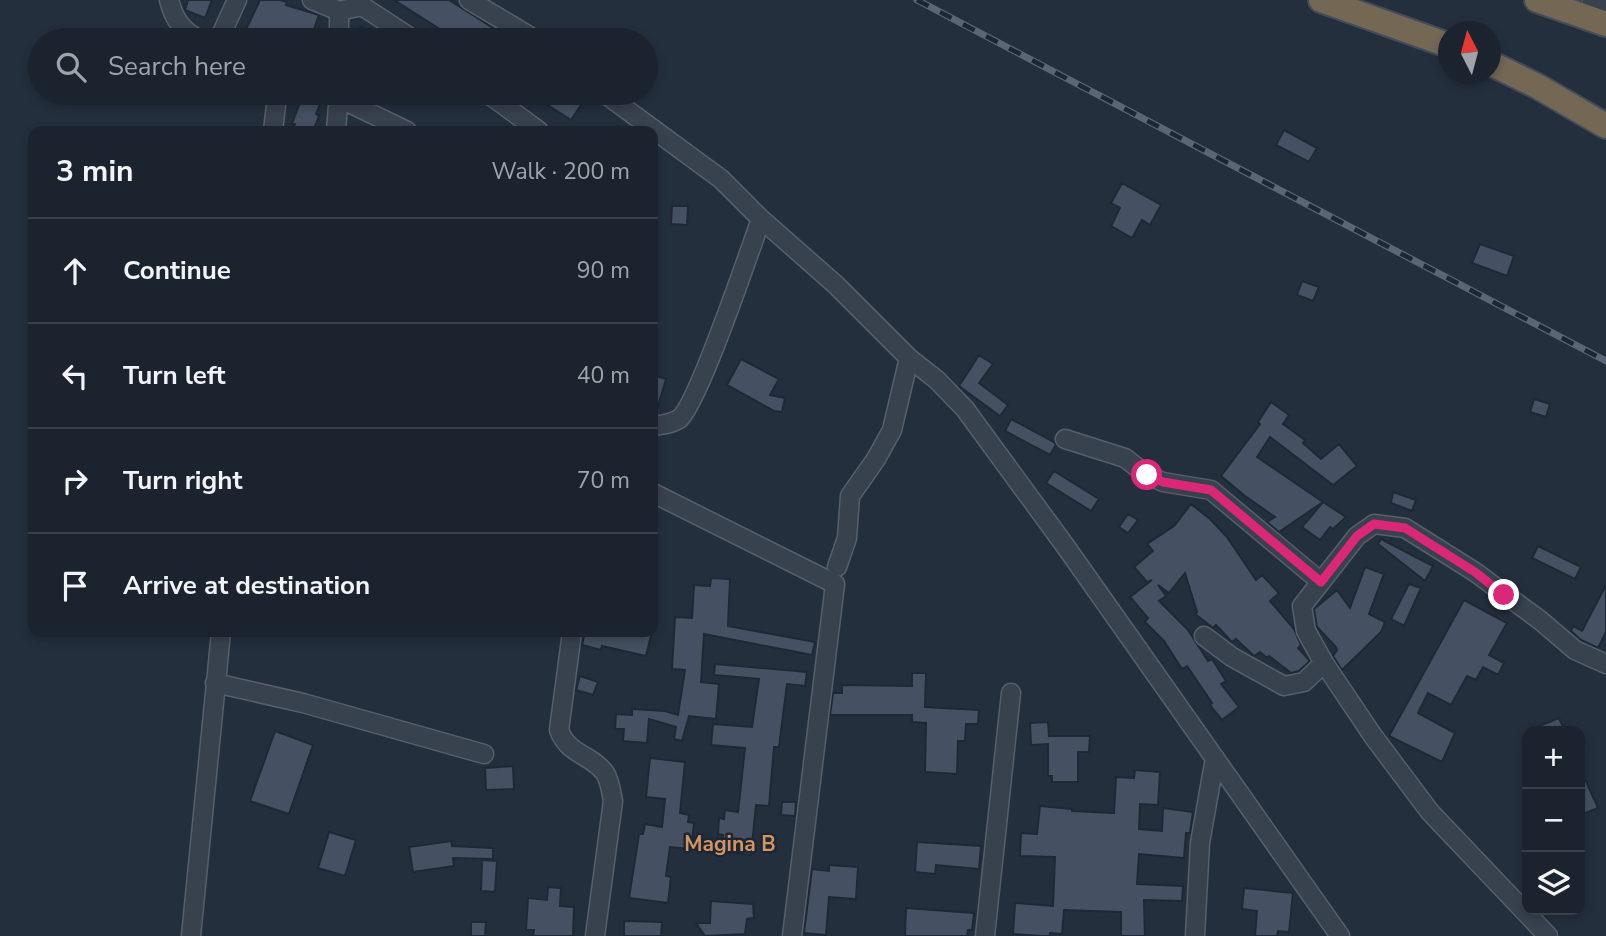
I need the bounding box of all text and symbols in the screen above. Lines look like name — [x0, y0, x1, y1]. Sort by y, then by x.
north arrow — [1438, 21, 1501, 84]
search box — [28, 28, 658, 105]
icon: search — [52, 48, 90, 86]
text: Search here — [108, 49, 246, 84]
text: 3 min — [56, 151, 134, 192]
text: Walk · 200 m — [491, 156, 630, 187]
icon: ahead — [56, 252, 94, 290]
text: Continue — [123, 253, 231, 288]
text: 90 m — [577, 255, 630, 286]
icon: left — [56, 357, 94, 395]
text: Turn left — [123, 358, 226, 393]
text: 40 m — [577, 360, 630, 391]
route start — [1131, 459, 1162, 490]
icon: right — [56, 462, 94, 500]
text: Turn right — [123, 463, 242, 498]
text: 70 m — [577, 465, 630, 496]
icon: arrive — [56, 567, 94, 605]
text: Arrive at destination — [123, 568, 370, 603]
route end — [1488, 579, 1519, 610]
map controls — [1522, 726, 1585, 915]
button: + — [1522, 726, 1585, 789]
button: − — [1522, 789, 1585, 852]
district label: Magina B — [684, 830, 776, 858]
button: layers — [1522, 852, 1585, 915]

